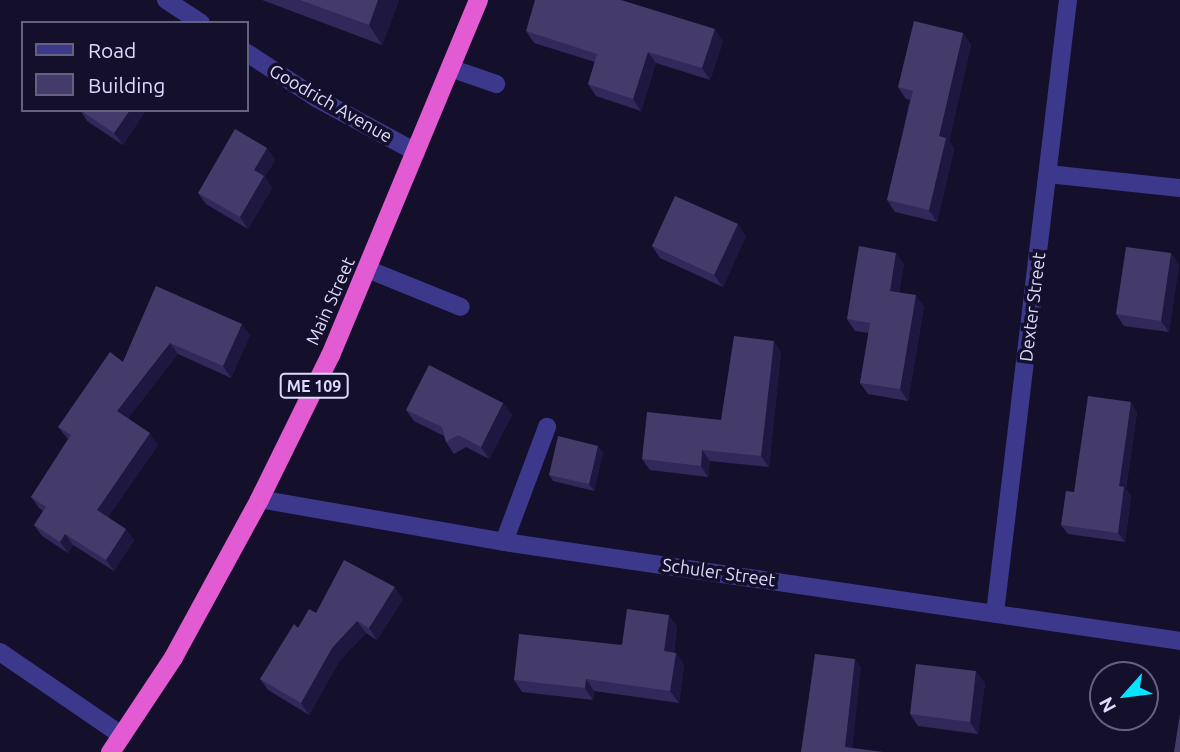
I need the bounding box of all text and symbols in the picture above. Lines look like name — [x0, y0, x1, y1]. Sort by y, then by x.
legend — [21, 21, 248, 112]
text: Road — [88, 38, 136, 62]
street label: Goodrich Avenue — [266, 59, 396, 147]
text: Building — [88, 73, 165, 97]
street label: Dexter Street — [1015, 251, 1049, 363]
street label: Main Street — [301, 254, 359, 348]
road number: ME 109 — [279, 374, 349, 398]
street label: Schuler Street — [661, 553, 777, 591]
north arrow — [1089, 661, 1159, 731]
text: N — [1094, 693, 1120, 716]

